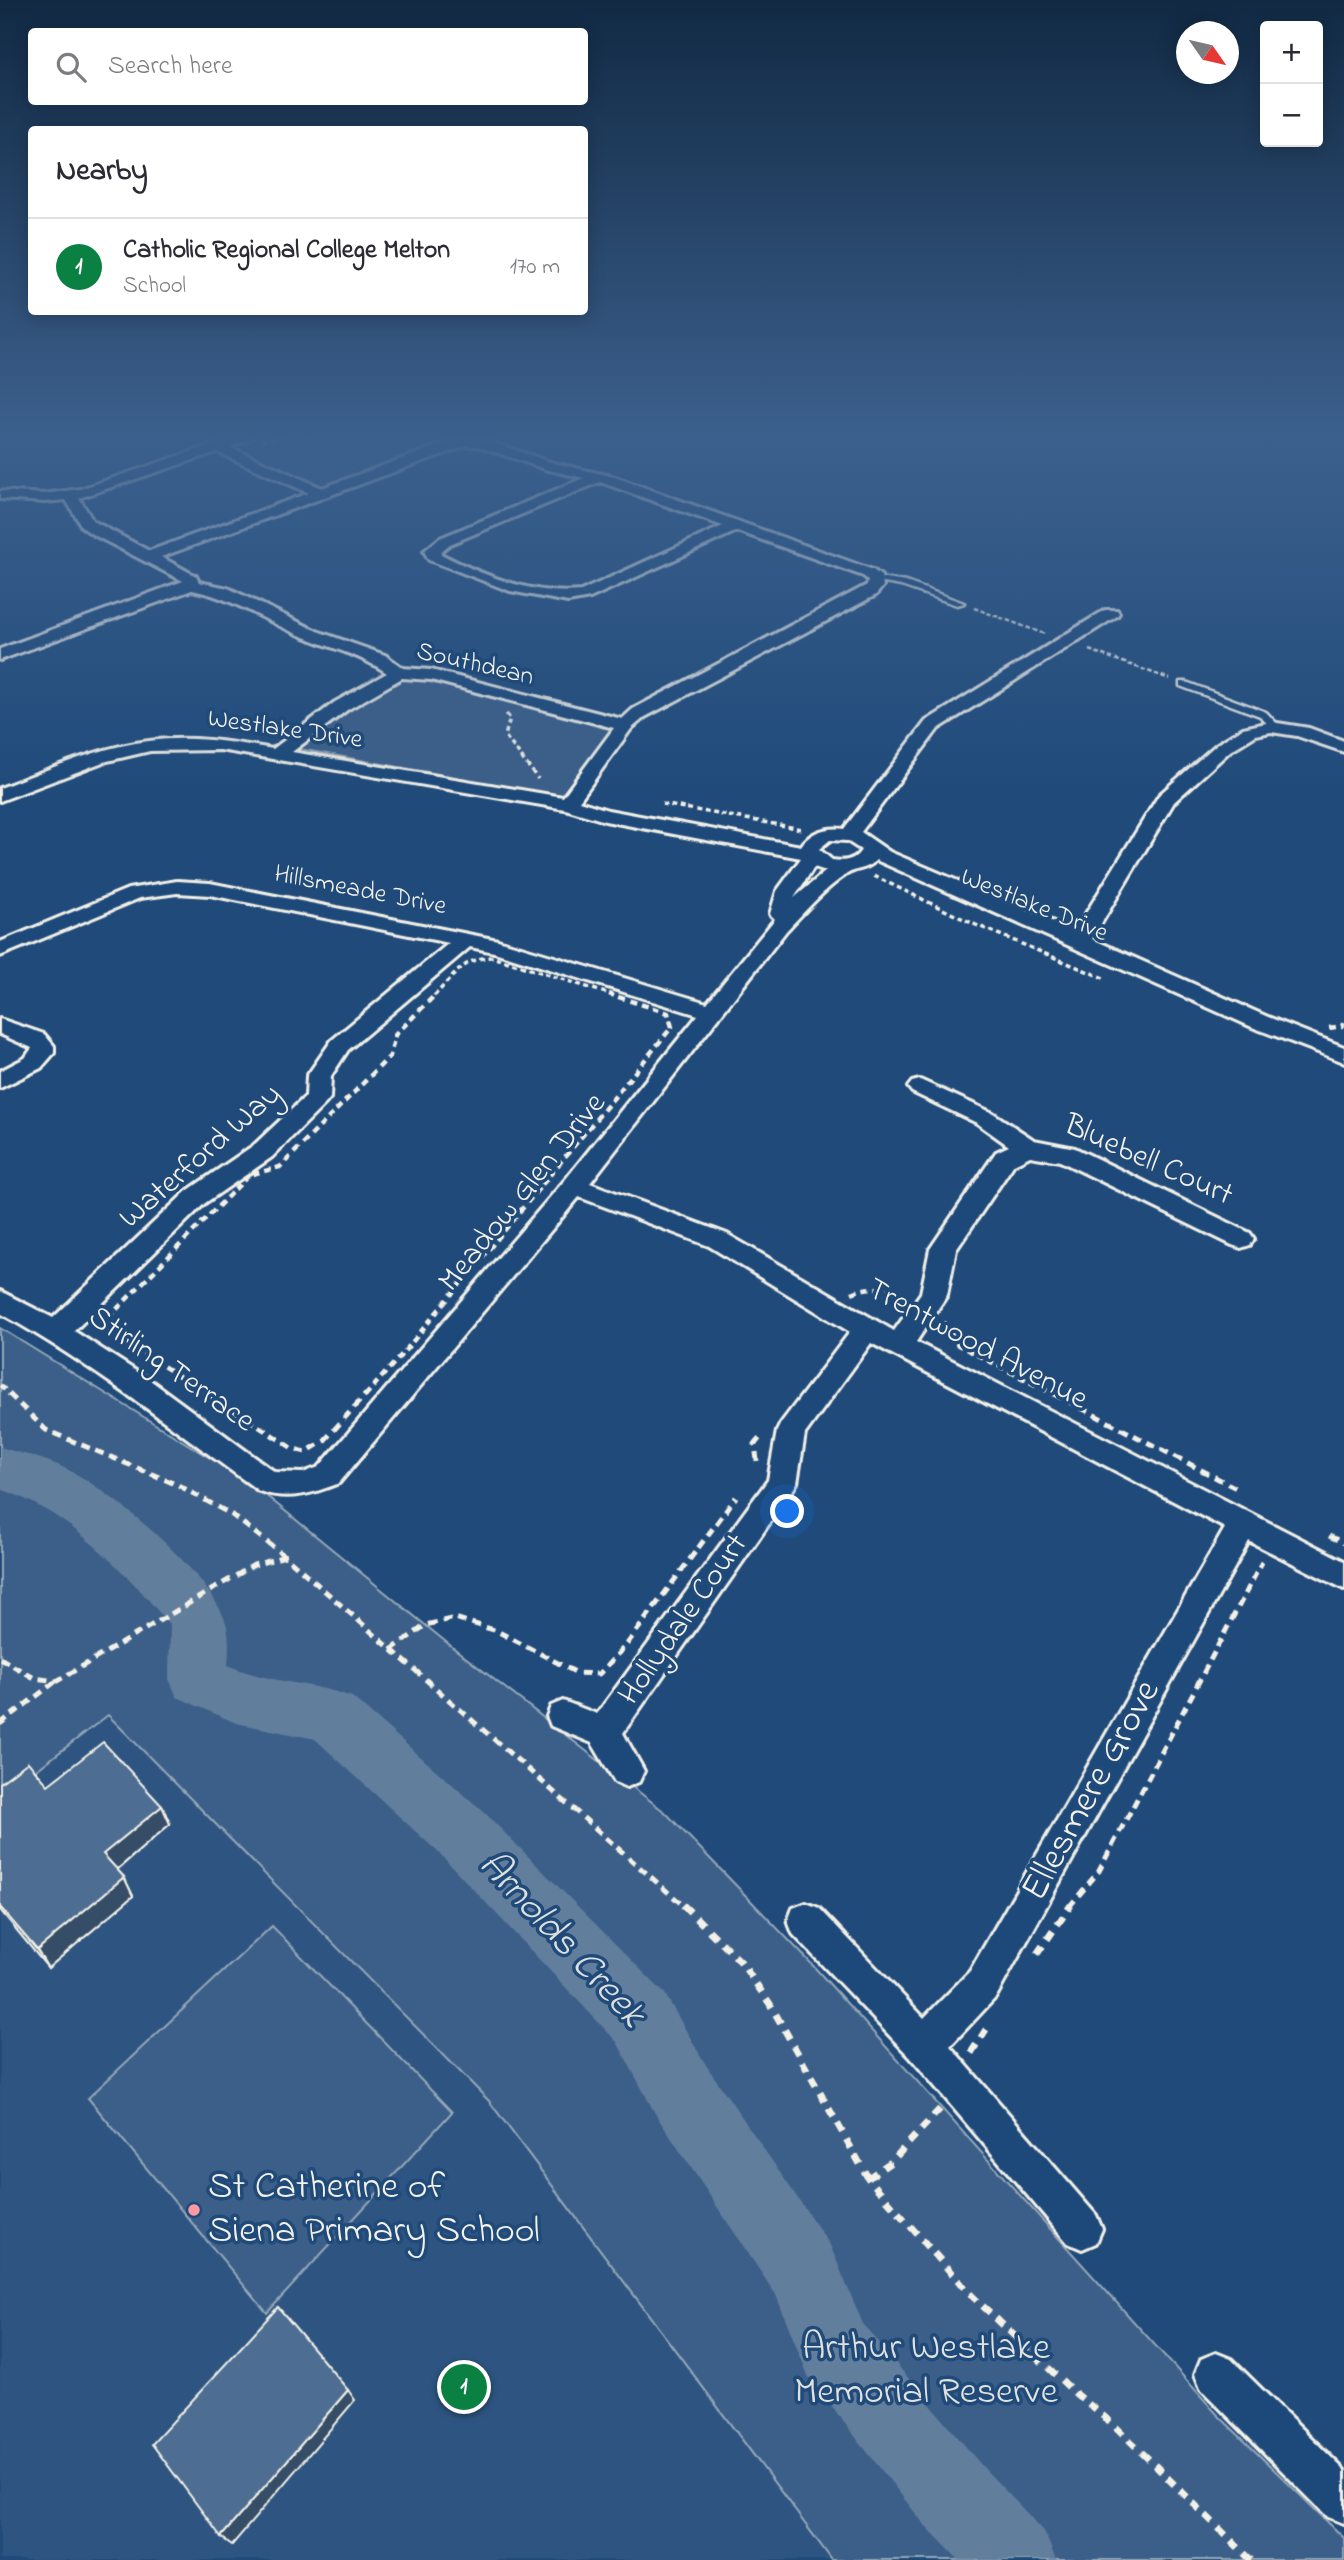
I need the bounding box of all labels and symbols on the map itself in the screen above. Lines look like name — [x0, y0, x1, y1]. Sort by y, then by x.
north arrow — [1176, 21, 1239, 84]
street label: Southdean — [413, 633, 537, 697]
street label: Westlake Drive — [205, 700, 365, 760]
street label: Hillsmeade Drive — [271, 856, 450, 926]
street label: Westlake Drive — [955, 859, 1114, 953]
street label: Waterford Way — [109, 1073, 293, 1241]
street label: Meadow Glen Drive — [428, 1082, 619, 1303]
street label: Bluebell Court — [1055, 1102, 1240, 1219]
street label: Trentwood Avenue — [858, 1267, 1097, 1424]
street label: Stirling Terrace — [78, 1295, 265, 1445]
your location — [770, 1494, 804, 1528]
street label: Hollydale Court — [607, 1524, 761, 1715]
street label: Ellesmere Grove — [1008, 1669, 1176, 1912]
water label: Arnolds Creek — [463, 1838, 660, 2043]
place label: St Catherine of Siena Primary School — [208, 2160, 540, 2260]
marker: St Catherine of Siena Primary School — [186, 2202, 202, 2218]
park label: Arthur Westlake Memorial Reserve — [794, 2321, 1059, 2421]
pin: 1 — [441, 2361, 487, 2413]

